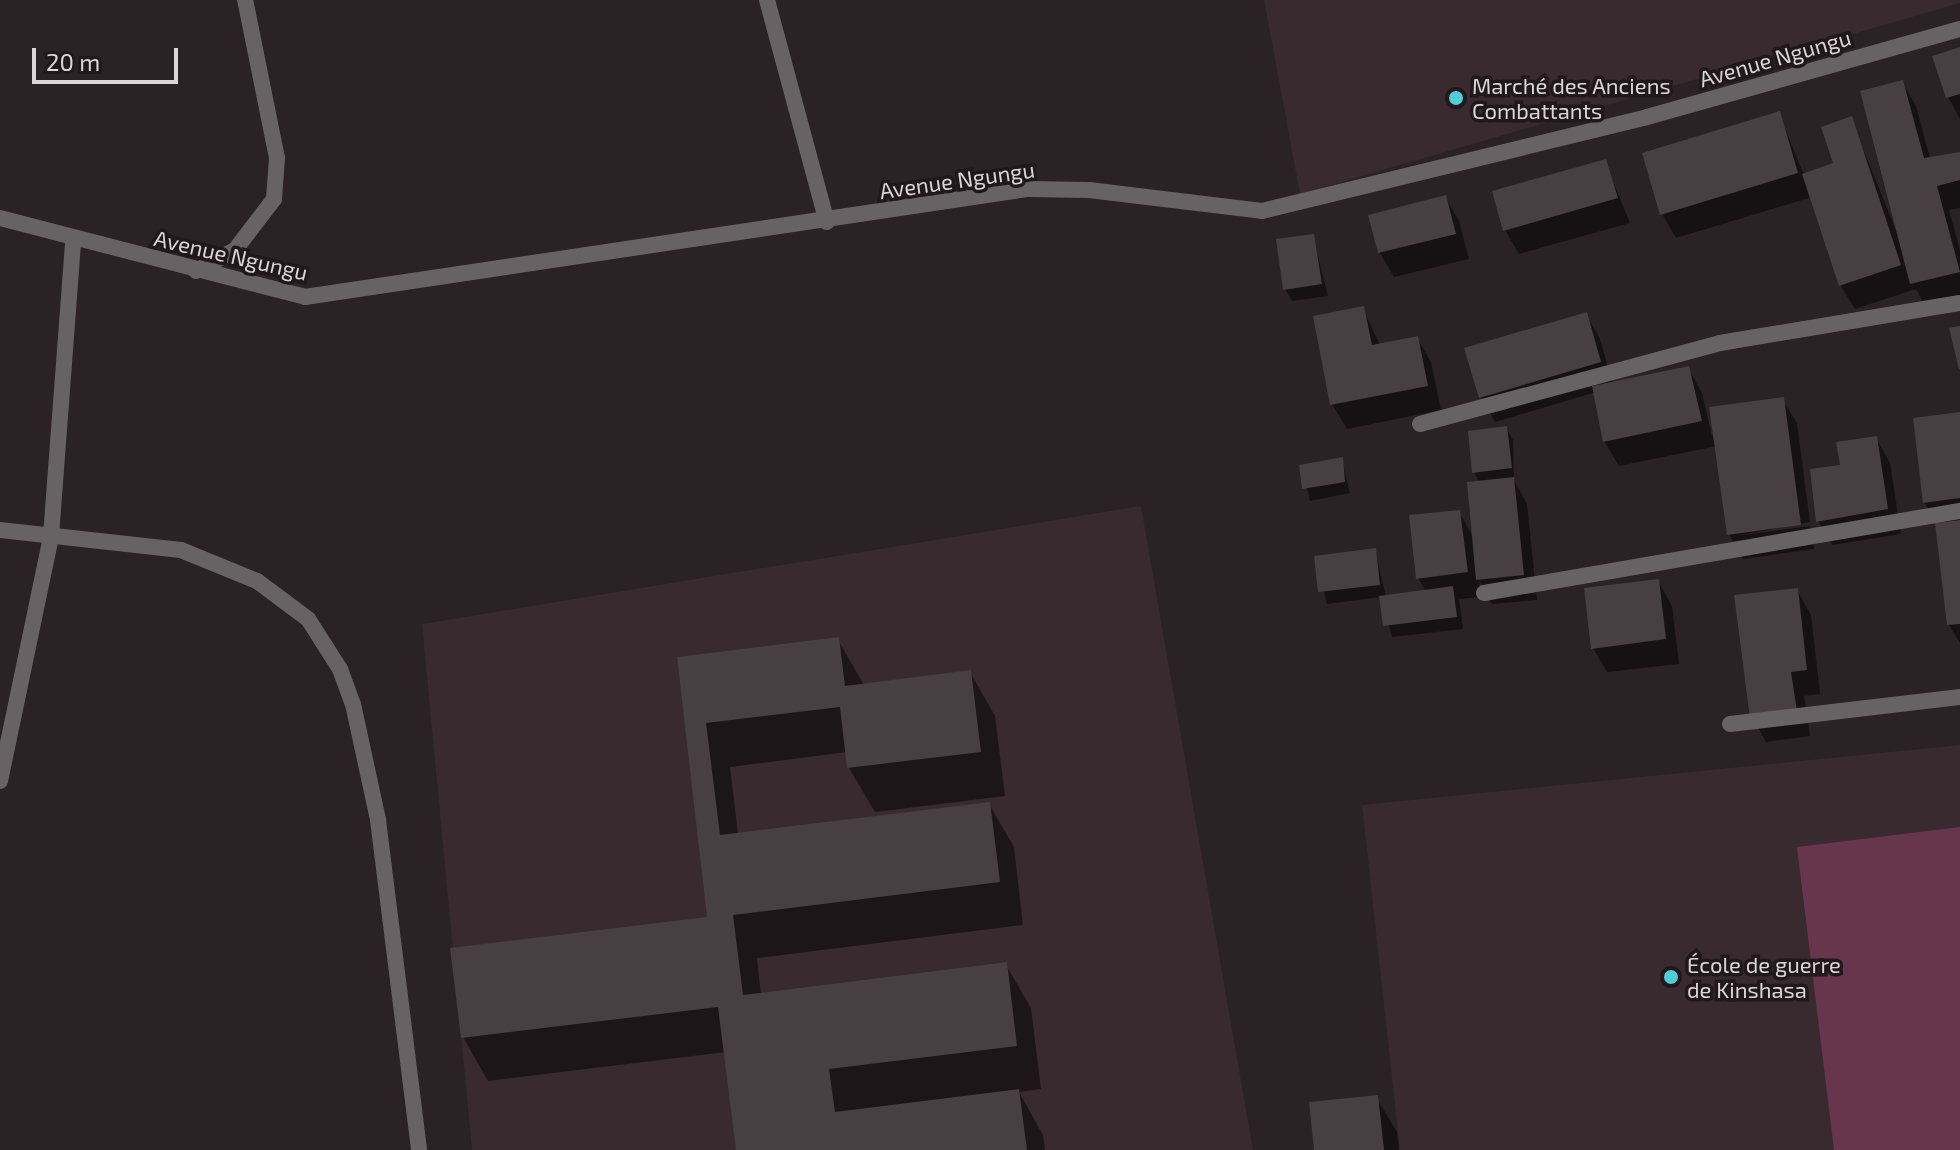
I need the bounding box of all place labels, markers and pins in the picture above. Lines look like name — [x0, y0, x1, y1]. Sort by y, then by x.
place label: Marché des Anciens Combattants — [1472, 72, 1671, 124]
marker: Marché des Anciens Combattants — [1447, 89, 1465, 107]
place label: École de guerre de Kinshasa — [1687, 951, 1841, 1002]
marker: École de guerre de Kinshasa — [1662, 968, 1680, 986]

